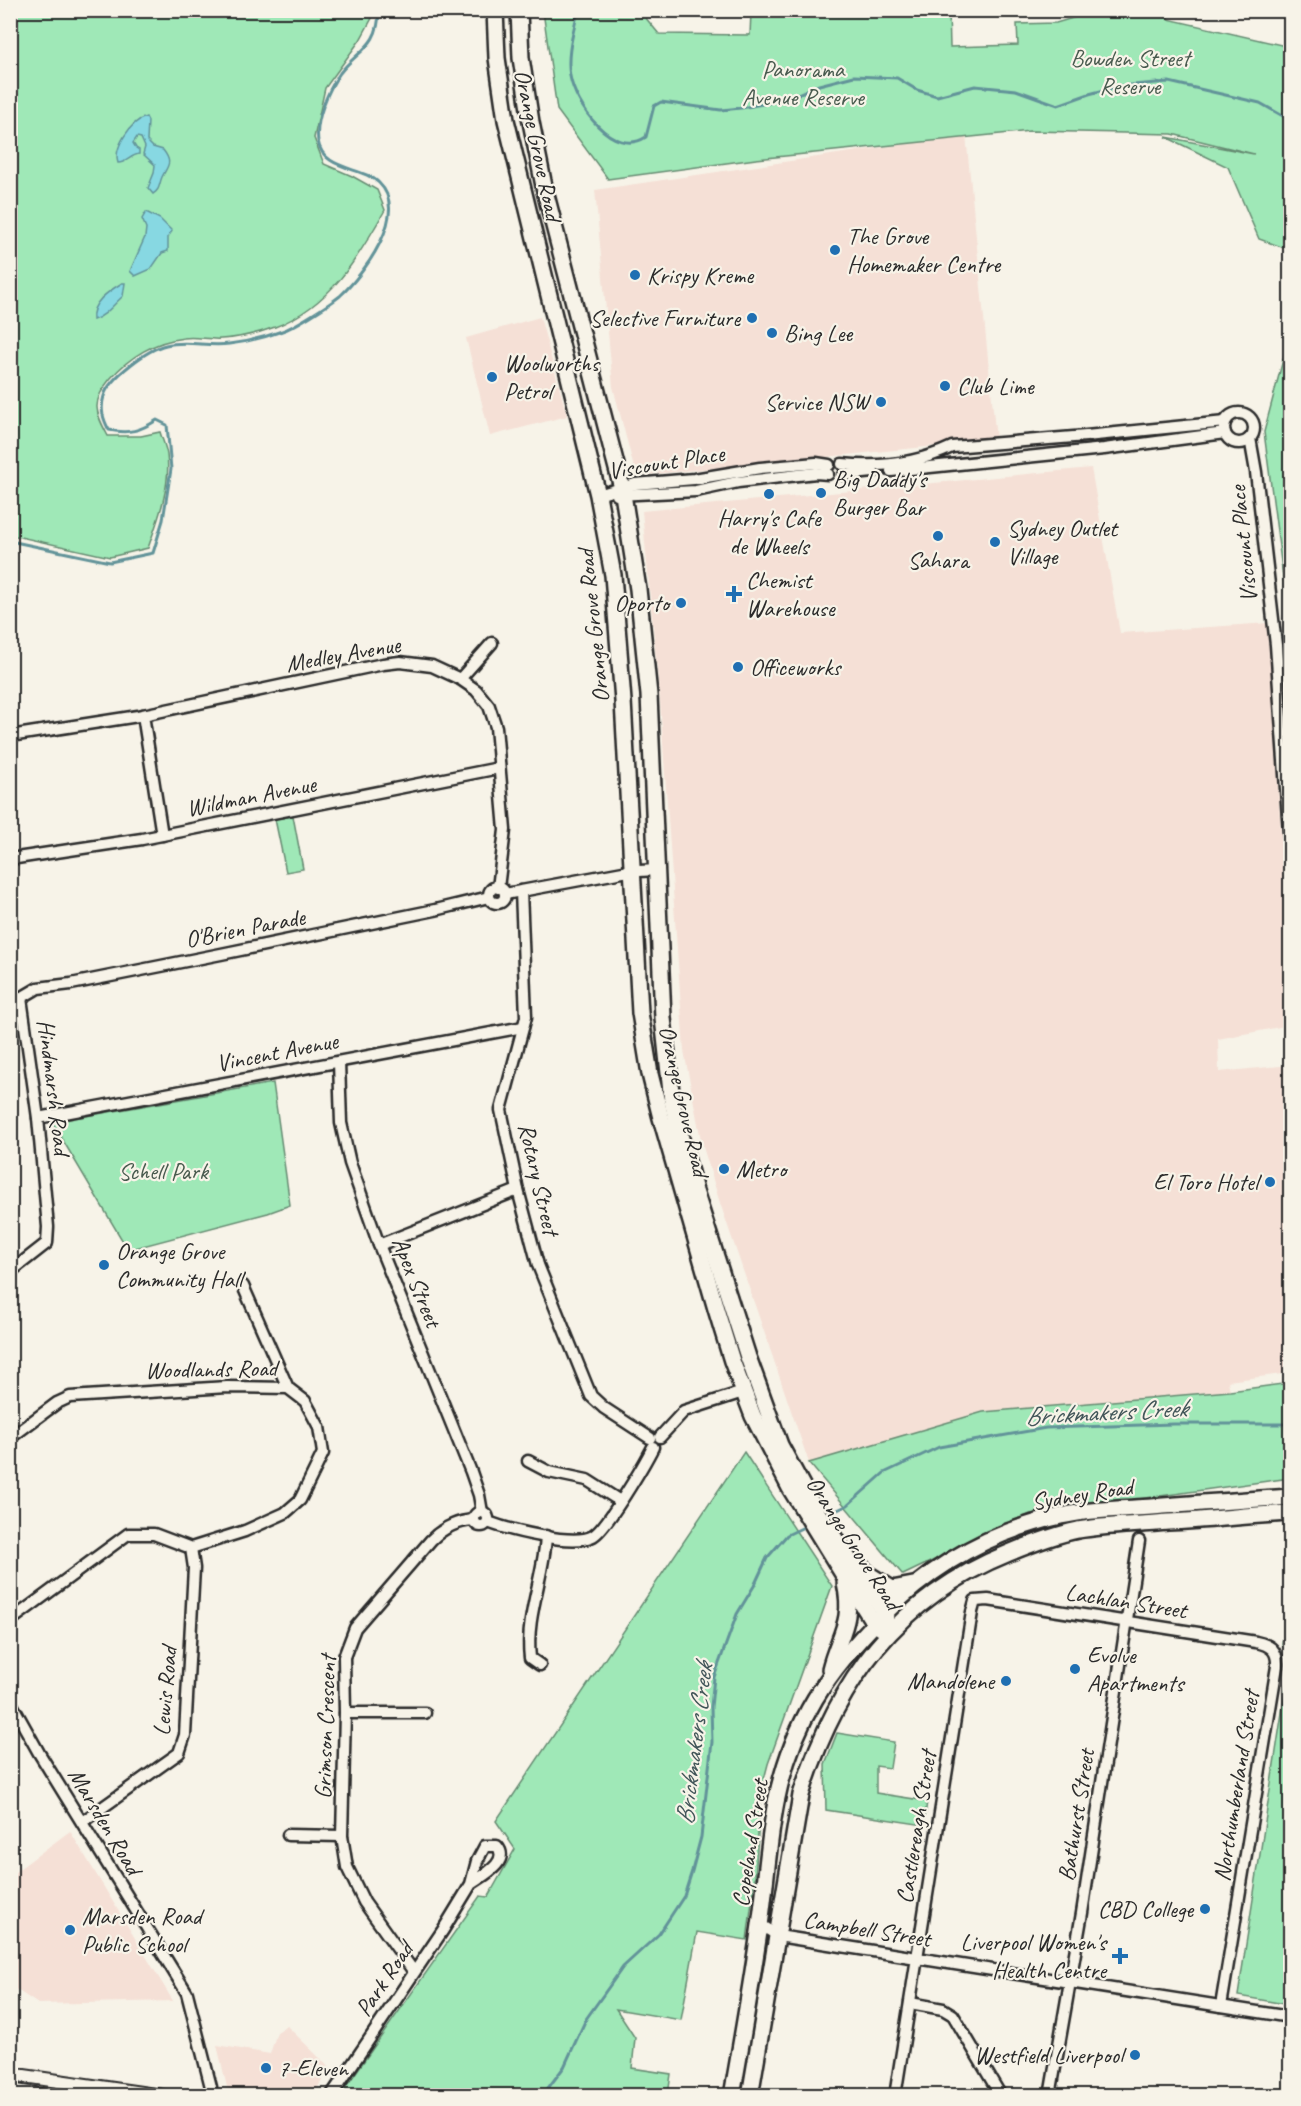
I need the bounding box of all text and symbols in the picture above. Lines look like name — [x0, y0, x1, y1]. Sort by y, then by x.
park label: Bowden Street Reserve — [1070, 43, 1193, 101]
park label: Panorama Avenue Reserve — [742, 54, 866, 112]
street label: Orange Grove Road — [507, 67, 569, 227]
place label: The Grove Homemaker Centre — [847, 221, 1002, 279]
marker: The Grove Homemaker Centre — [828, 243, 842, 257]
place label: Krispy Kreme — [647, 260, 755, 290]
marker: Krispy Kreme — [628, 268, 642, 282]
place label: Selective Furniture — [590, 303, 742, 333]
marker: Selective Furniture — [745, 311, 759, 325]
place label: Bing Lee — [784, 318, 854, 348]
marker: Bing Lee — [765, 326, 779, 340]
place label: Woolworths Petrol — [504, 348, 601, 406]
marker: Woolworths Petrol — [485, 370, 499, 384]
place label: Club Lime — [957, 371, 1036, 401]
marker: Club Lime — [938, 379, 952, 393]
place label: Service NSW — [765, 387, 872, 417]
marker: Service NSW — [874, 395, 888, 409]
street label: Viscount Place — [606, 438, 728, 486]
place label: Big Daddy's Burger Bar — [833, 464, 929, 522]
street label: Viscount Place — [1222, 482, 1264, 604]
marker: Big Daddy's Burger Bar — [814, 486, 828, 500]
marker: Harry's Cafe de Wheels — [762, 487, 776, 501]
place label: Harry's Cafe de Wheels — [718, 503, 823, 561]
place label: Sydney Outlet Village — [1007, 513, 1119, 571]
marker: Sahara — [931, 529, 945, 543]
marker: Sydney Outlet Village — [988, 535, 1002, 549]
street label: Orange Grove Road — [570, 544, 616, 704]
place label: Sahara — [907, 545, 971, 575]
place label: Chemist Warehouse — [746, 565, 837, 623]
marker: Chemist Warehouse — [727, 587, 741, 601]
place label: Oporto — [614, 588, 672, 618]
marker: Oporto — [674, 596, 688, 610]
street label: Medley Avenue — [284, 629, 405, 679]
place label: Officeworks — [750, 652, 842, 682]
marker: Officeworks — [731, 660, 745, 674]
street label: Wildman Avenue — [184, 768, 320, 823]
street label: O'Brien Parade — [183, 901, 309, 954]
street label: Hindmarsh Road — [31, 1018, 78, 1160]
street label: Orange Grove Road — [652, 1023, 717, 1183]
street label: Vincent Avenue — [214, 1025, 342, 1078]
street label: Rotary Street — [512, 1120, 567, 1241]
place label: Metro — [736, 1154, 789, 1184]
park label: Schell Park — [118, 1156, 210, 1186]
marker: Metro — [717, 1162, 731, 1176]
place label: El Toro Hotel — [1153, 1167, 1262, 1197]
marker: El Toro Hotel — [1263, 1175, 1277, 1189]
street label: Apex Street — [385, 1232, 449, 1333]
place label: Orange Grove Community Hall — [116, 1236, 246, 1294]
marker: Orange Grove Community Hall — [97, 1258, 111, 1272]
street label: Woodlands Road — [145, 1353, 281, 1385]
water label: Brickmakers Creek — [1024, 1391, 1193, 1433]
street label: Orange Grove Road — [800, 1470, 910, 1619]
street label: Sydney Road — [1029, 1471, 1138, 1517]
street label: Lachlan Street — [1063, 1577, 1191, 1626]
place label: Evolve Apartments — [1087, 1640, 1186, 1698]
street label: Lewis Road — [146, 1642, 184, 1737]
street label: Grimson Crescent — [307, 1652, 343, 1799]
water label: Brickmakers Creek — [668, 1656, 721, 1826]
marker: Evolve Apartments — [1068, 1662, 1082, 1676]
place label: Mandolene — [907, 1666, 996, 1696]
marker: Mandolene — [999, 1674, 1013, 1688]
street label: Northumberland Street — [1206, 1686, 1266, 1883]
street label: Castlereagh Street — [889, 1745, 943, 1906]
street label: Bathurst Street — [1051, 1745, 1102, 1883]
street label: Marsden Road — [61, 1762, 150, 1883]
street label: Copeland Street — [725, 1775, 775, 1909]
place label: CBD College — [1098, 1894, 1195, 1924]
place label: Marsden Road Public School — [82, 1901, 205, 1959]
marker: CBD College — [1198, 1902, 1212, 1916]
street label: Campbell Street — [801, 1904, 935, 1954]
marker: Marsden Road Public School — [63, 1923, 77, 1937]
place label: Liverpool Women's Health Centre — [961, 1927, 1109, 1985]
street label: Park Road — [348, 1933, 422, 2022]
marker: Liverpool Women's Health Centre — [1111, 1947, 1129, 1965]
place label: Westfield Liverpool — [974, 2040, 1127, 2070]
marker: Westfield Liverpool — [1128, 2048, 1142, 2062]
place label: 7-Eleven — [278, 2053, 349, 2083]
marker: 7-Eleven — [259, 2061, 273, 2075]

